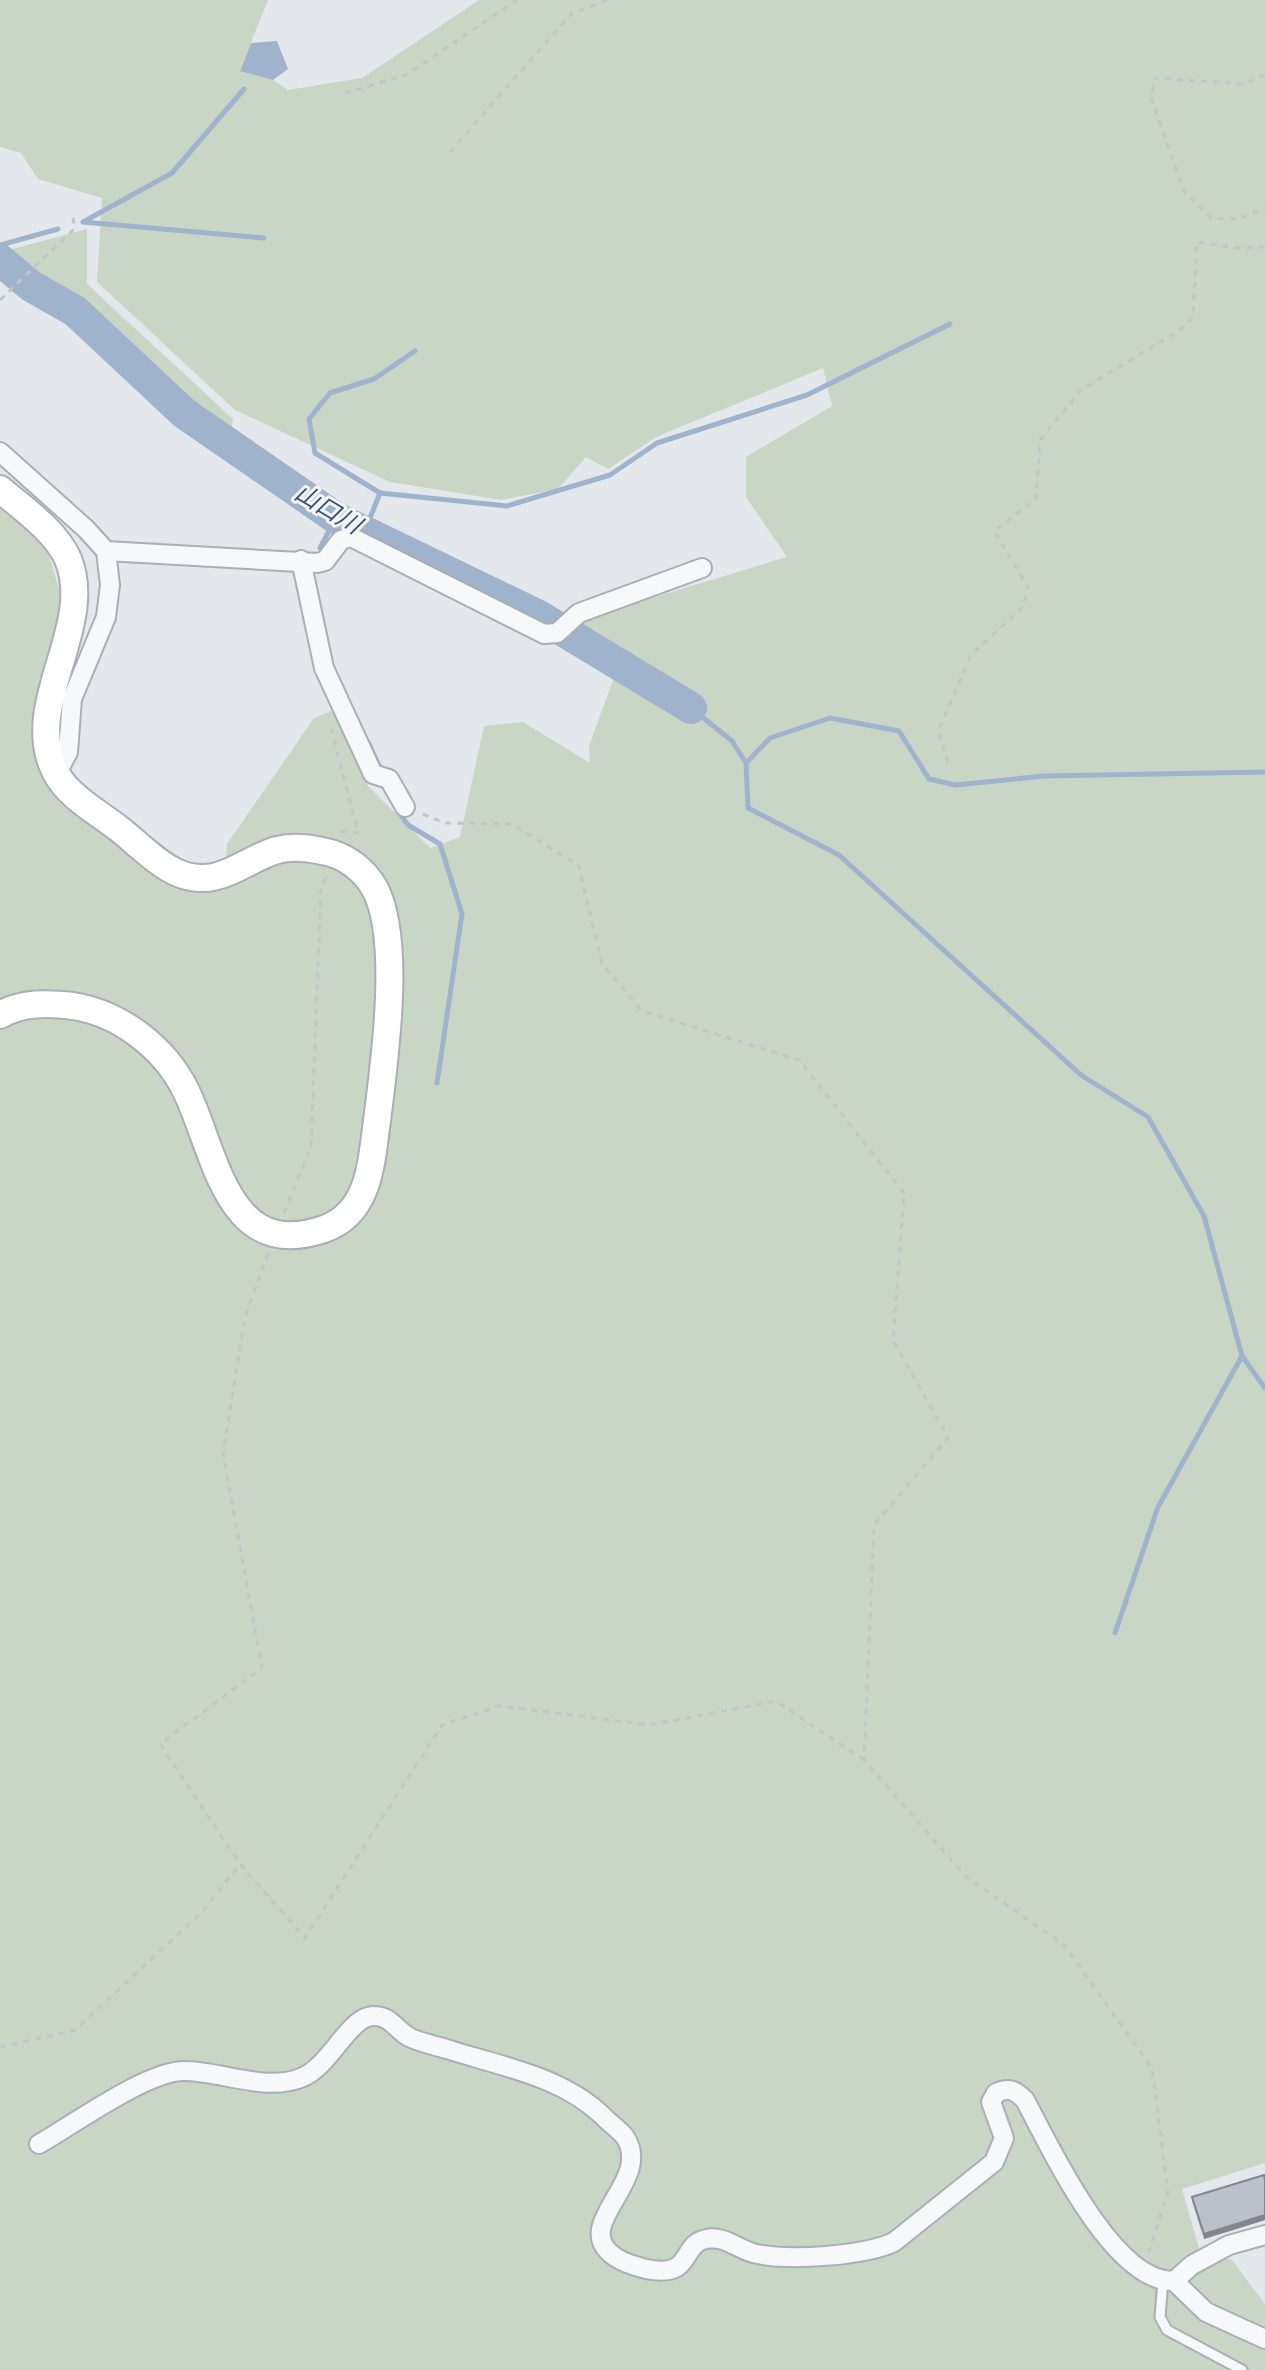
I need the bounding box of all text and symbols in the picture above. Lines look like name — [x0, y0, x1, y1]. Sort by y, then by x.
water label: 山口川 — [290, 477, 370, 540]

